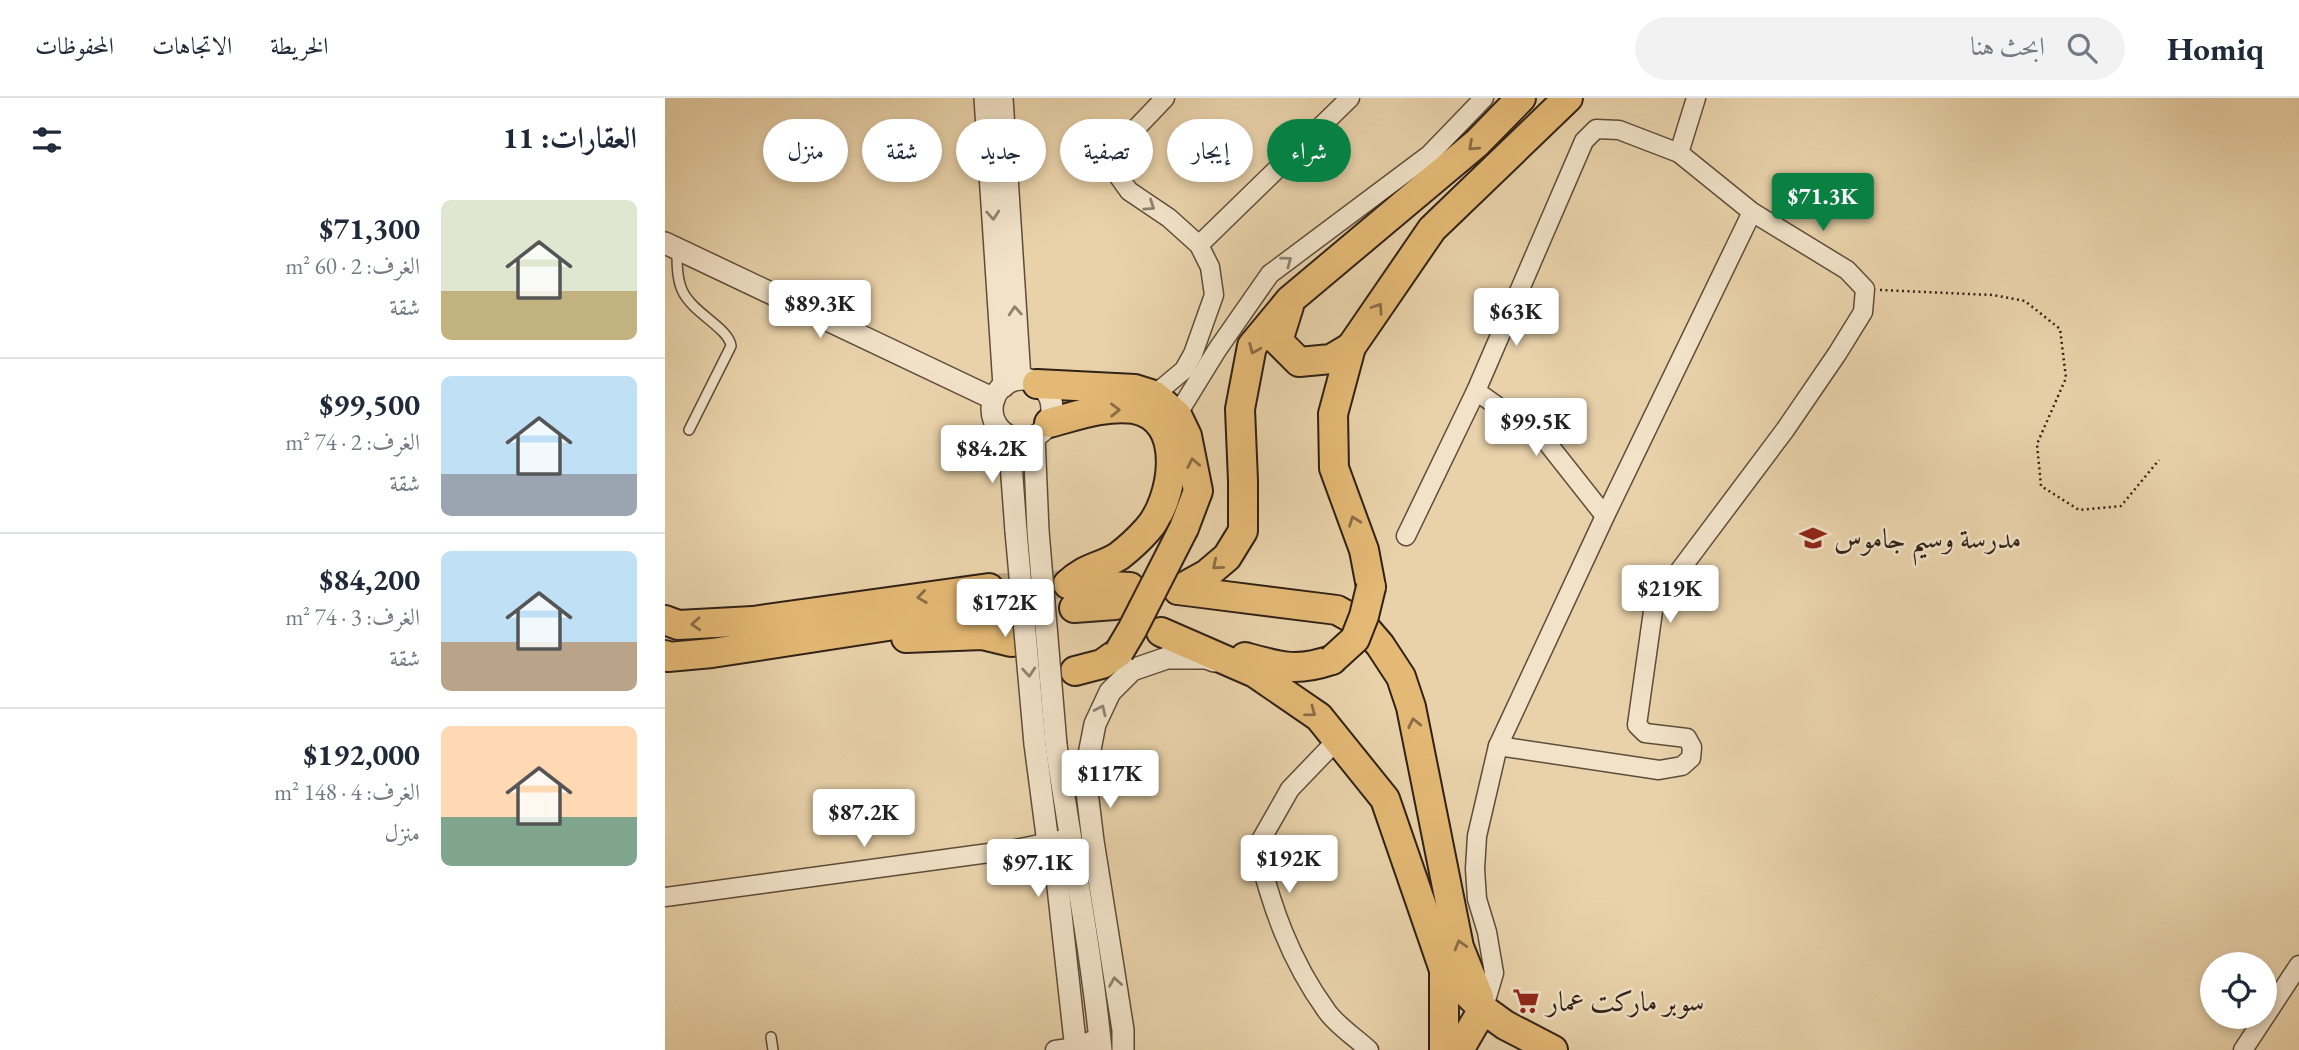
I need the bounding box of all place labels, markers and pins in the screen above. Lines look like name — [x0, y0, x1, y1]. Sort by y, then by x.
pin: $71.3K — [1766, 174, 1880, 233]
pin: $89.3K — [763, 280, 877, 340]
pin: $63K — [1475, 288, 1557, 348]
pin: $99.5K — [1479, 398, 1593, 458]
pin: $84.2K — [935, 426, 1049, 485]
place label: مدرسة وسيم جاموس — [1834, 520, 2021, 566]
school or university icon: مدرسة وسيم جاموس — [1798, 523, 1828, 553]
pin: $219K — [1621, 566, 1719, 625]
pin: $172K — [956, 580, 1054, 639]
pin: $117K — [1061, 750, 1159, 810]
pin: $87.2K — [807, 790, 921, 849]
pin: $192K — [1240, 836, 1338, 895]
pin: $97.1K — [981, 840, 1095, 899]
place label: سوبر ماركت عمار — [1544, 983, 1704, 1019]
supermarket icon: سوبر ماركت عمار — [1511, 986, 1541, 1016]

